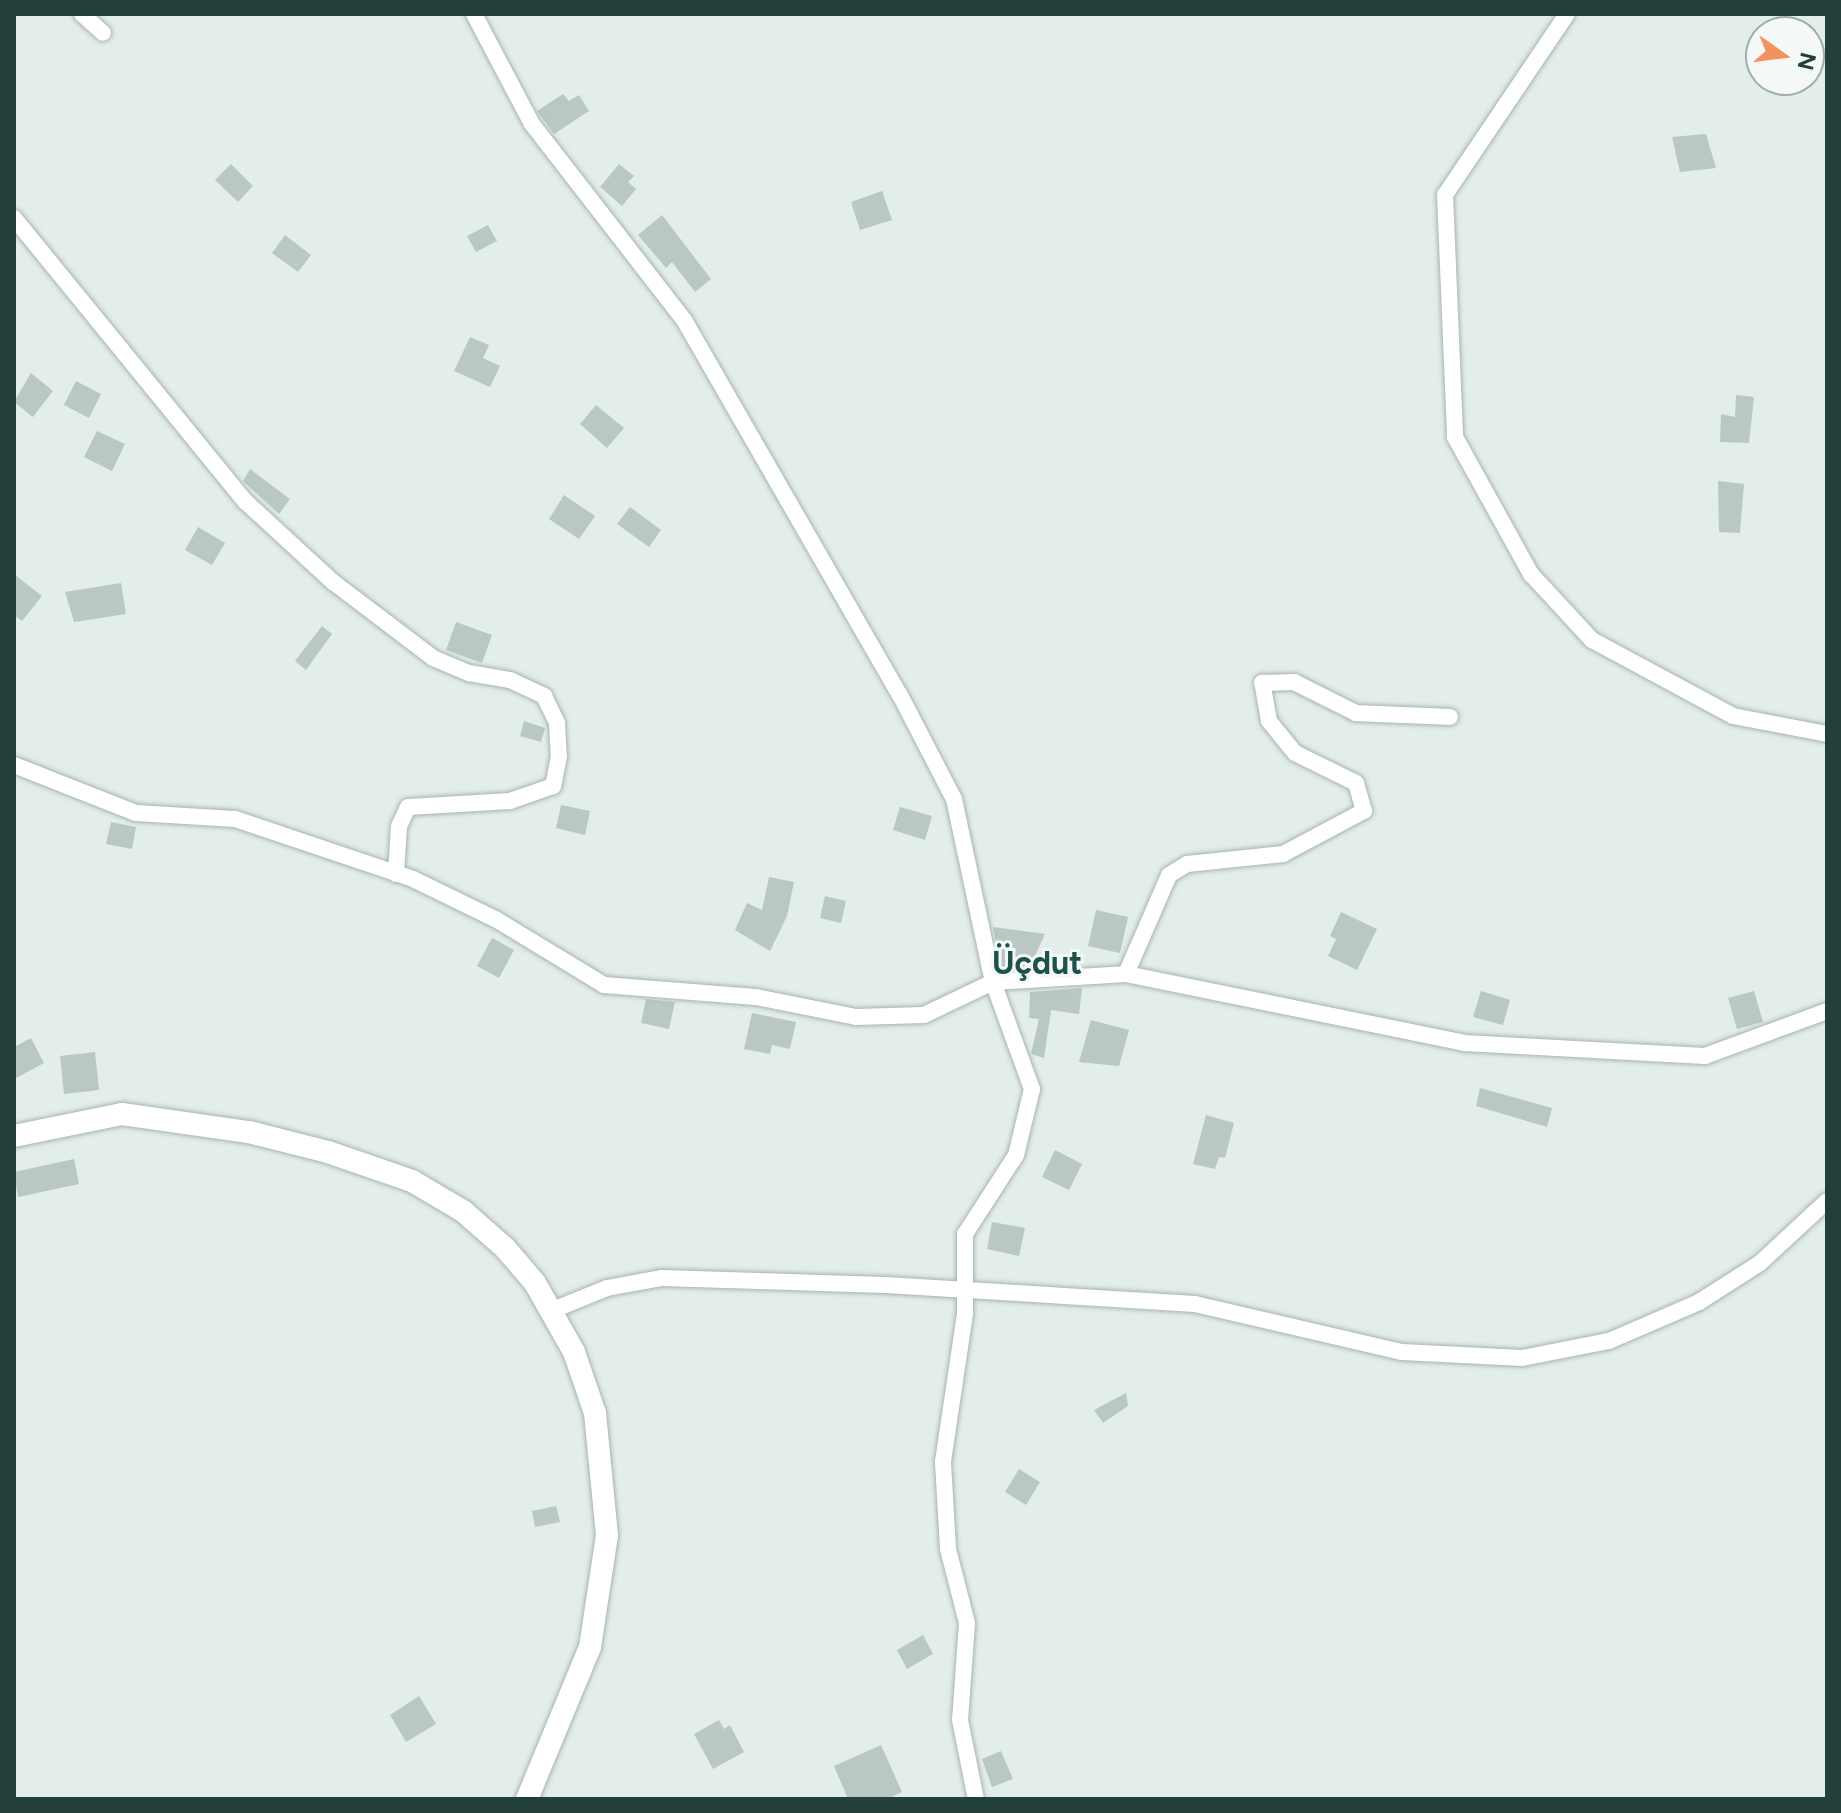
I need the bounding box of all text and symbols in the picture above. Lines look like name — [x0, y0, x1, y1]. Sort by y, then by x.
north arrow — [1745, 16, 1825, 96]
text: N — [1792, 50, 1822, 73]
district label: Üçdut — [992, 944, 1082, 982]

